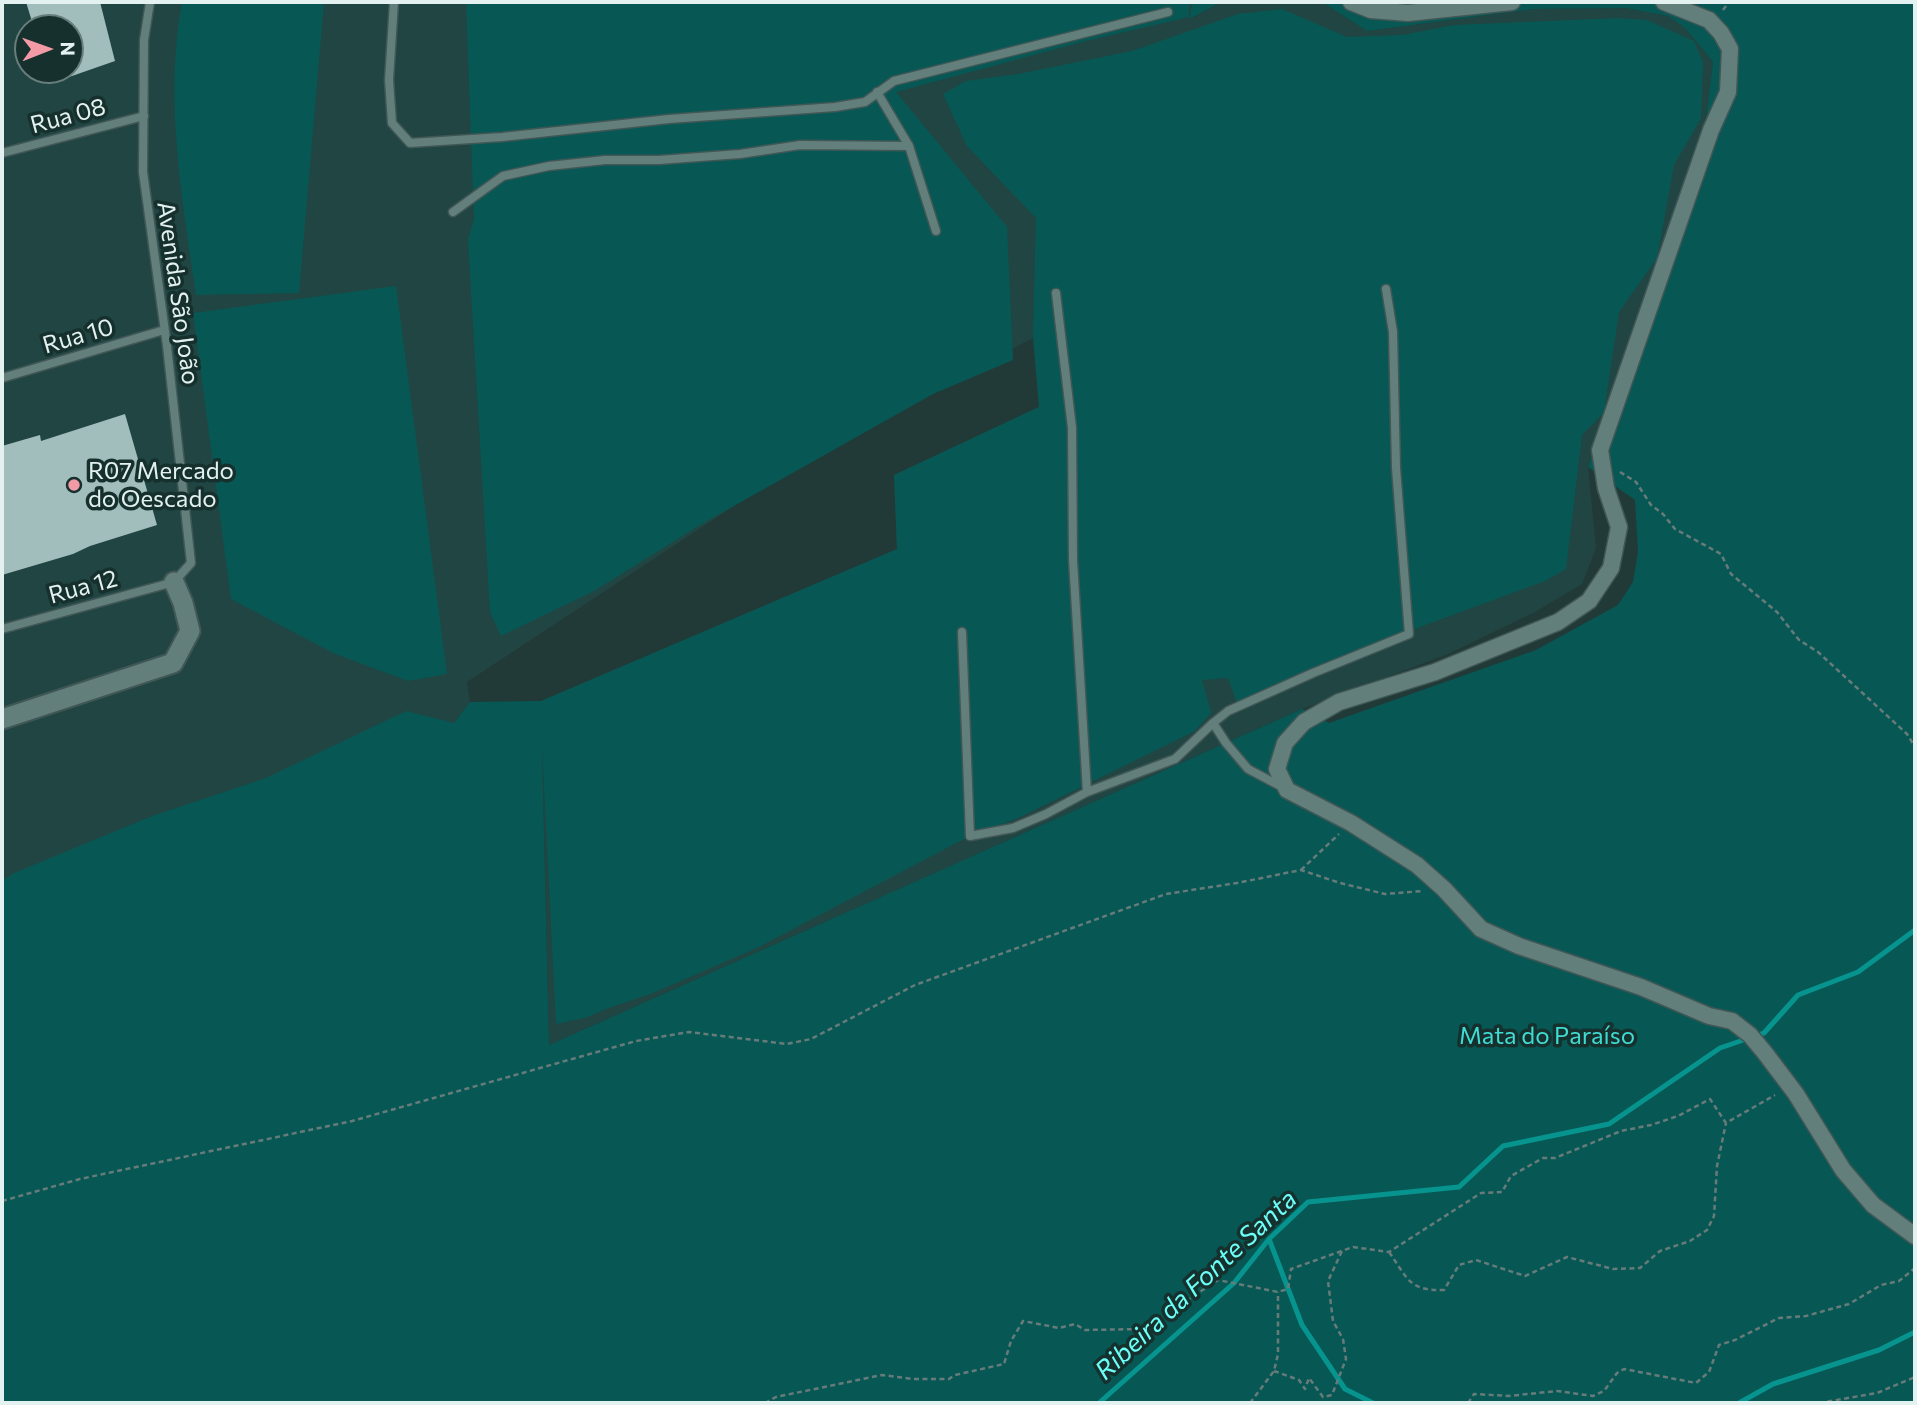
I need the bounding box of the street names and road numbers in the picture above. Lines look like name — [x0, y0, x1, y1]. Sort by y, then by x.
street label: Rua 08 — [27, 92, 109, 140]
street label: Avenida São João — [151, 200, 205, 386]
street label: Rua 10 — [39, 312, 117, 360]
street label: Rua 12 — [45, 564, 121, 610]

